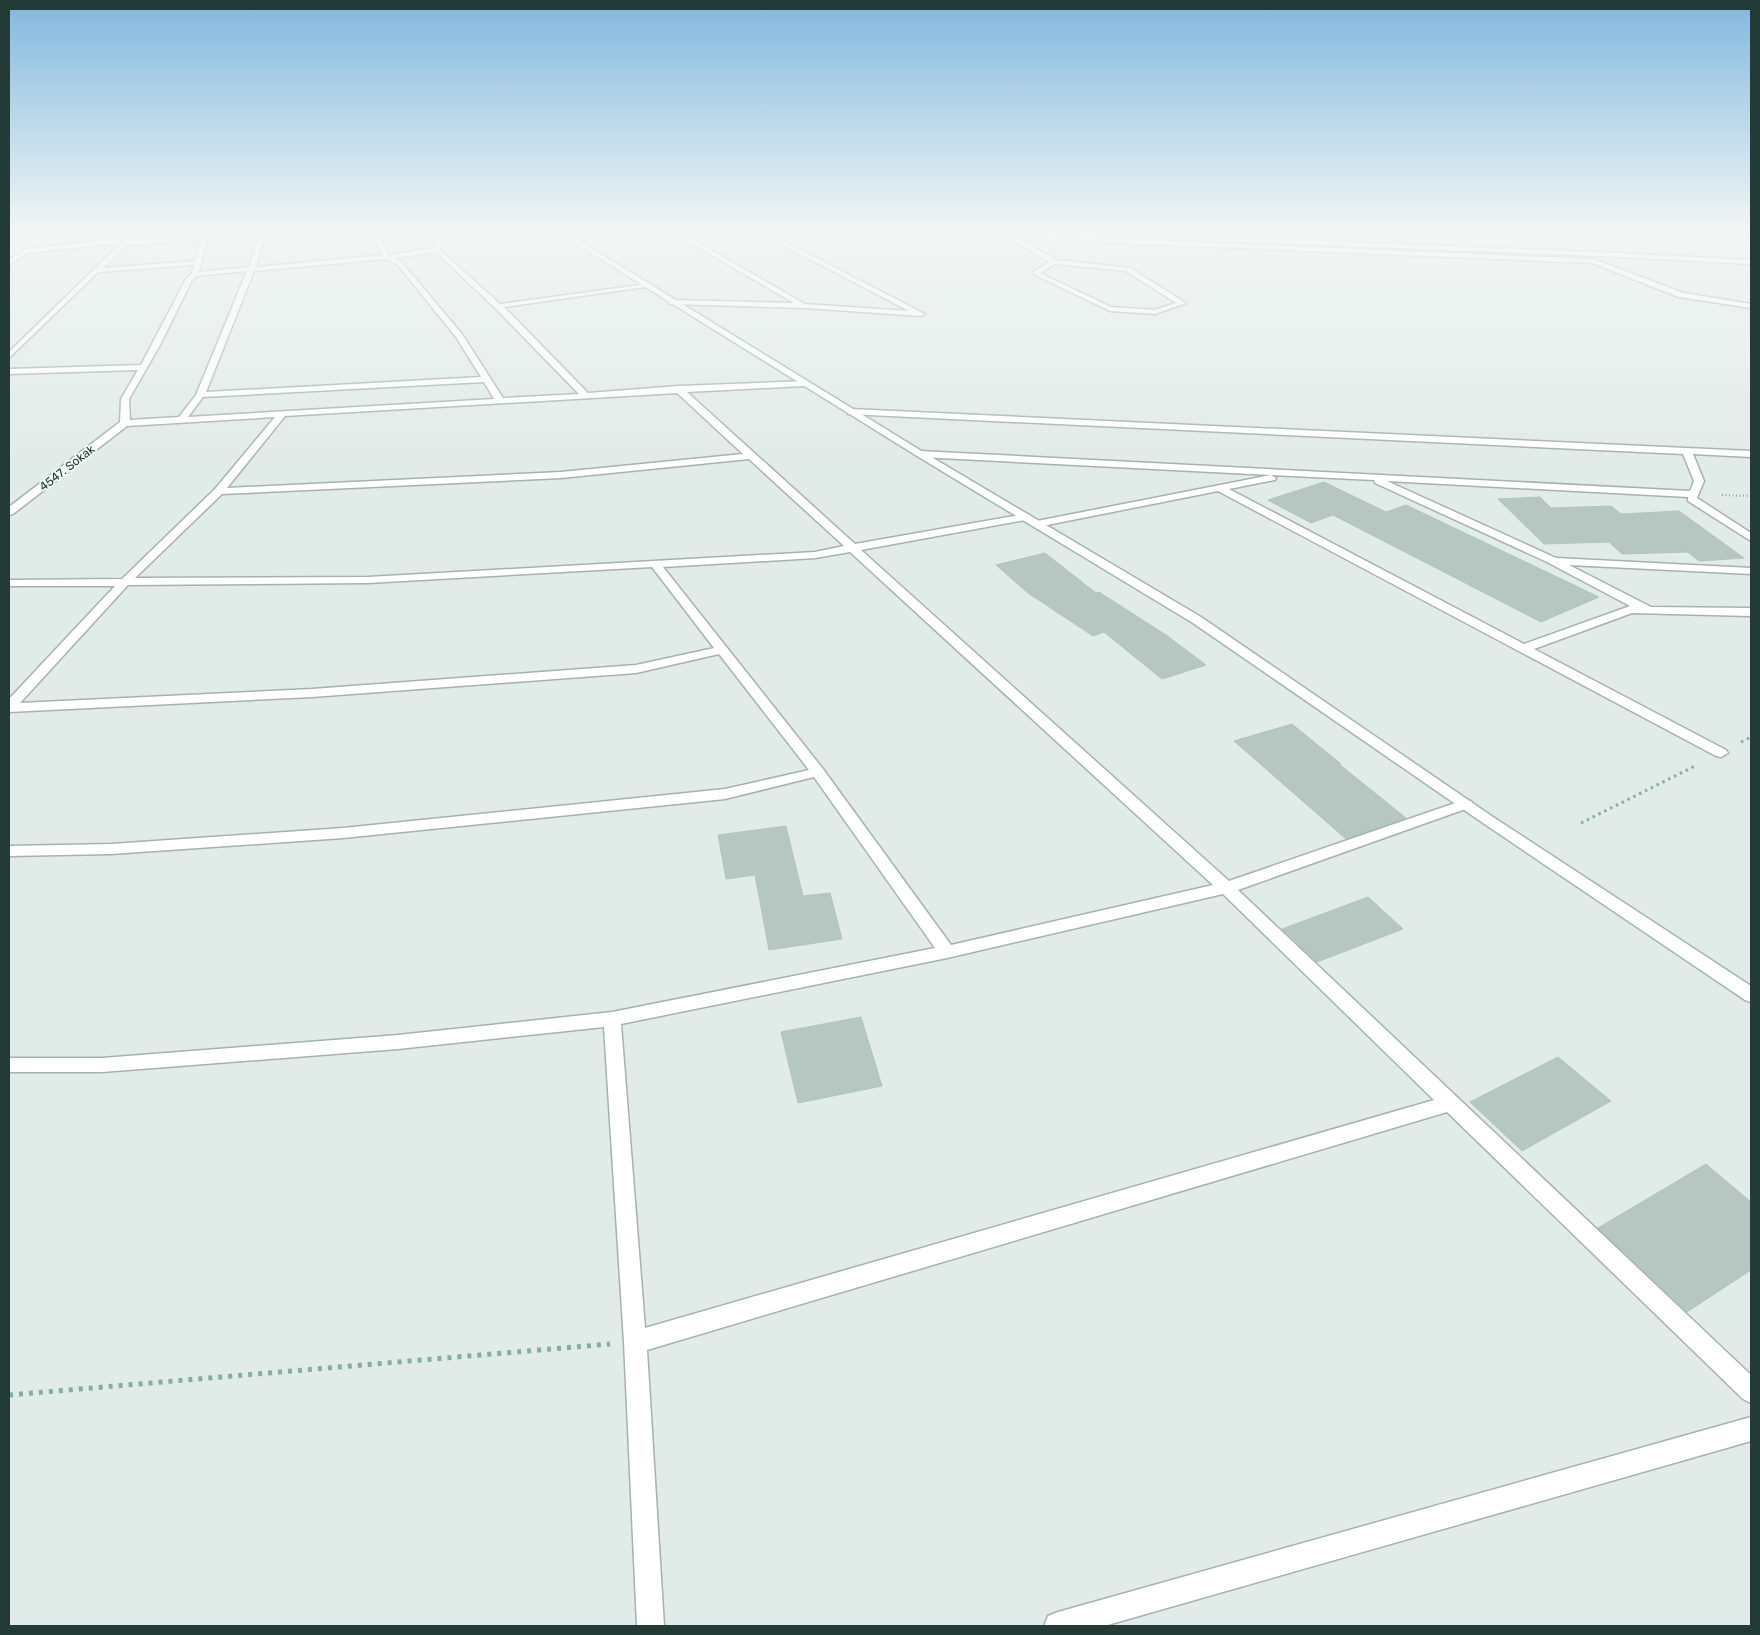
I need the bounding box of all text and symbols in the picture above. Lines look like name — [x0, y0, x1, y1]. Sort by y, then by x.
street label: 4547. Sokak — [37, 442, 98, 494]

